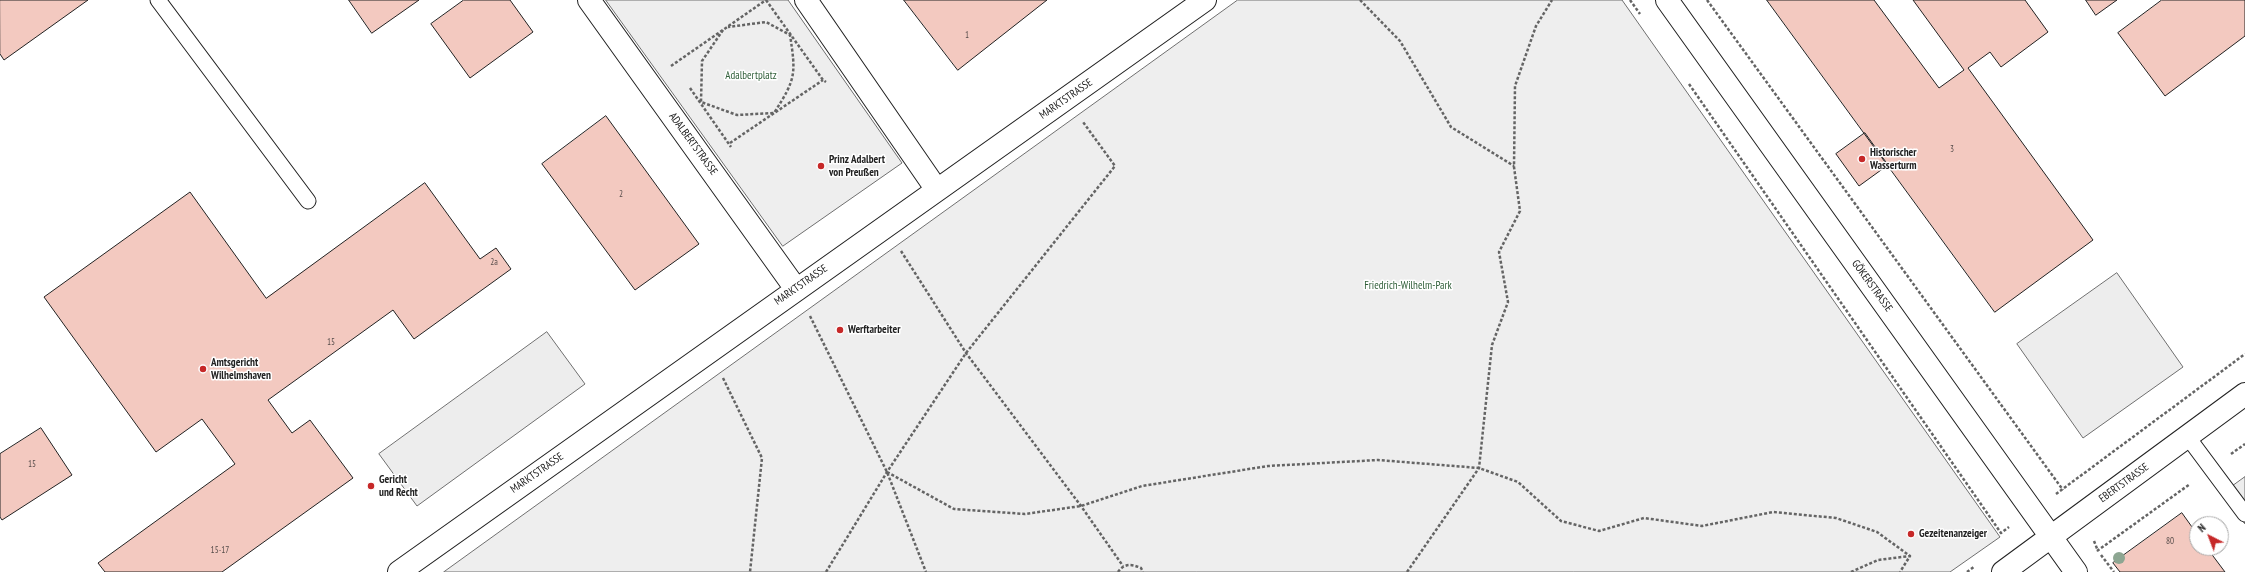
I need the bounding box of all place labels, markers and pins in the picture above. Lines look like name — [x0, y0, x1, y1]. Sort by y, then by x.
place label: Historischer Wasserturm — [1870, 146, 1917, 172]
place label: Prinz Adalbert von Preußen — [829, 153, 885, 179]
marker: Historischer Wasserturm — [1857, 154, 1867, 164]
marker: Prinz Adalbert von Preußen — [816, 161, 826, 171]
place label: Werftarbeiter — [848, 323, 900, 337]
marker: Werftarbeiter — [835, 325, 845, 335]
place label: Amtsgericht Wilhelmshaven — [211, 356, 271, 382]
marker: Amtsgericht Wilhelmshaven — [198, 364, 208, 374]
place label: Gericht und Recht — [379, 473, 418, 499]
marker: Gericht und Recht — [366, 481, 376, 491]
place label: Gezeitenanzeiger — [1919, 527, 1987, 541]
marker: Gezeitenanzeiger — [1906, 529, 1916, 539]

